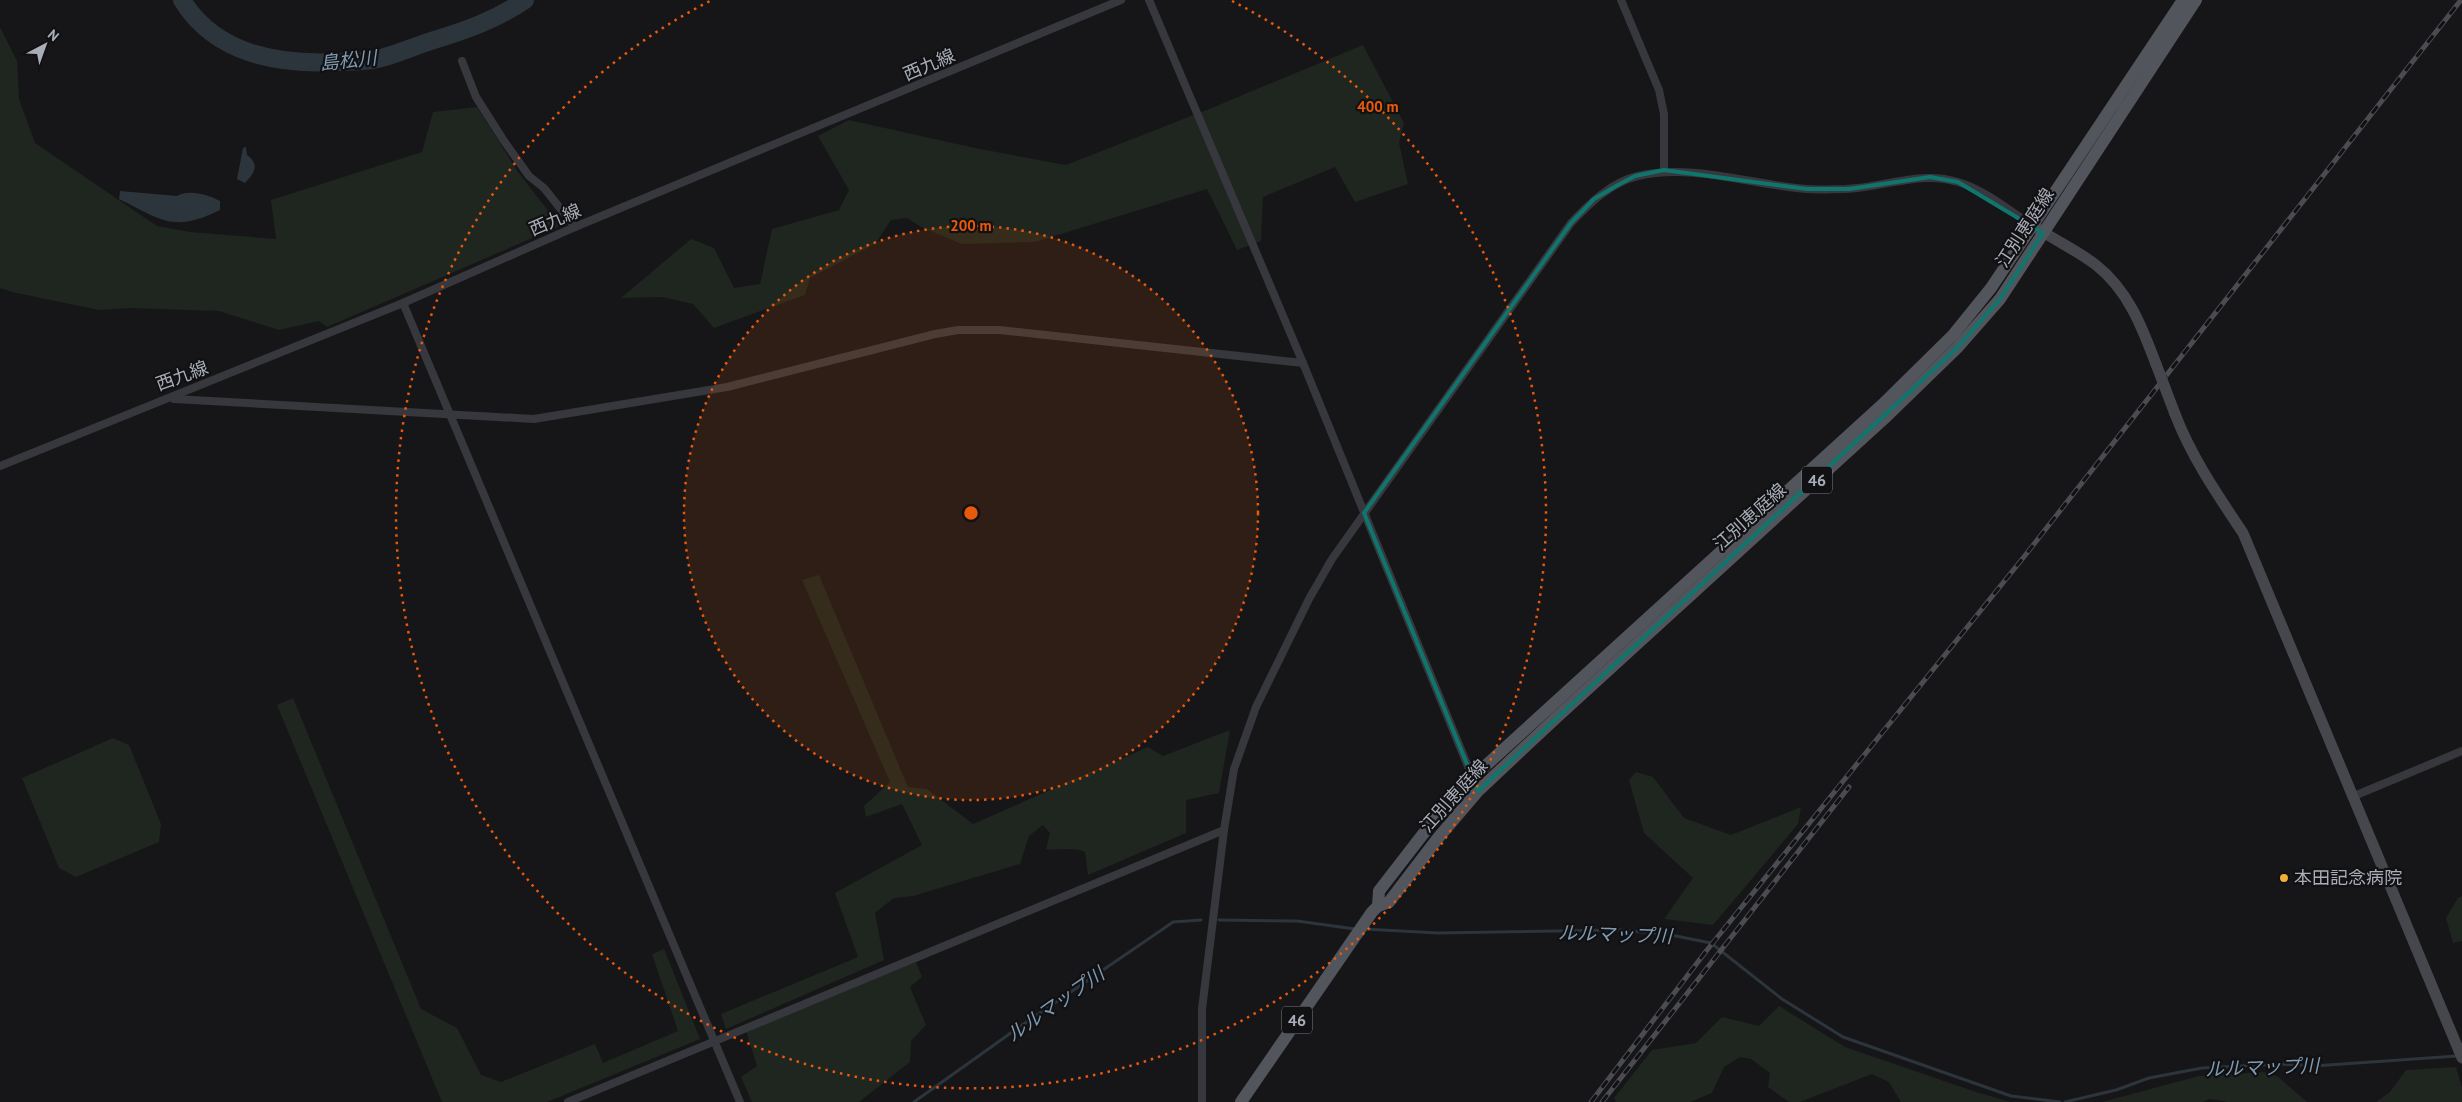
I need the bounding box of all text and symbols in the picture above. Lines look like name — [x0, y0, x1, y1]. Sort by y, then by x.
north arrow — [20, 20, 70, 70]
text: N — [44, 25, 63, 45]
street label: 西九線 — [899, 43, 958, 86]
water label: 島松川 — [318, 45, 380, 75]
text: 400 m — [1357, 97, 1399, 116]
street label: 江別恵庭線 — [1990, 184, 2059, 272]
street label: 西九線 — [525, 198, 584, 241]
text: 200 m — [950, 216, 992, 235]
street label: 西九線 — [153, 355, 211, 396]
road number: 46 — [1802, 466, 1832, 494]
street label: 江別恵庭線 — [1709, 478, 1791, 555]
centre of rings — [962, 504, 980, 522]
street label: 江別恵庭線 — [1415, 755, 1492, 837]
place label: 本田記念病院 — [2294, 866, 2402, 889]
marker: 本田記念病院 — [2278, 872, 2290, 884]
water label: ルルマップ川 — [1558, 920, 1674, 948]
water label: ルルマップ川 — [1001, 960, 1110, 1047]
road number: 46 — [1282, 1006, 1312, 1034]
water label: ルルマップ川 — [2205, 1053, 2321, 1081]

